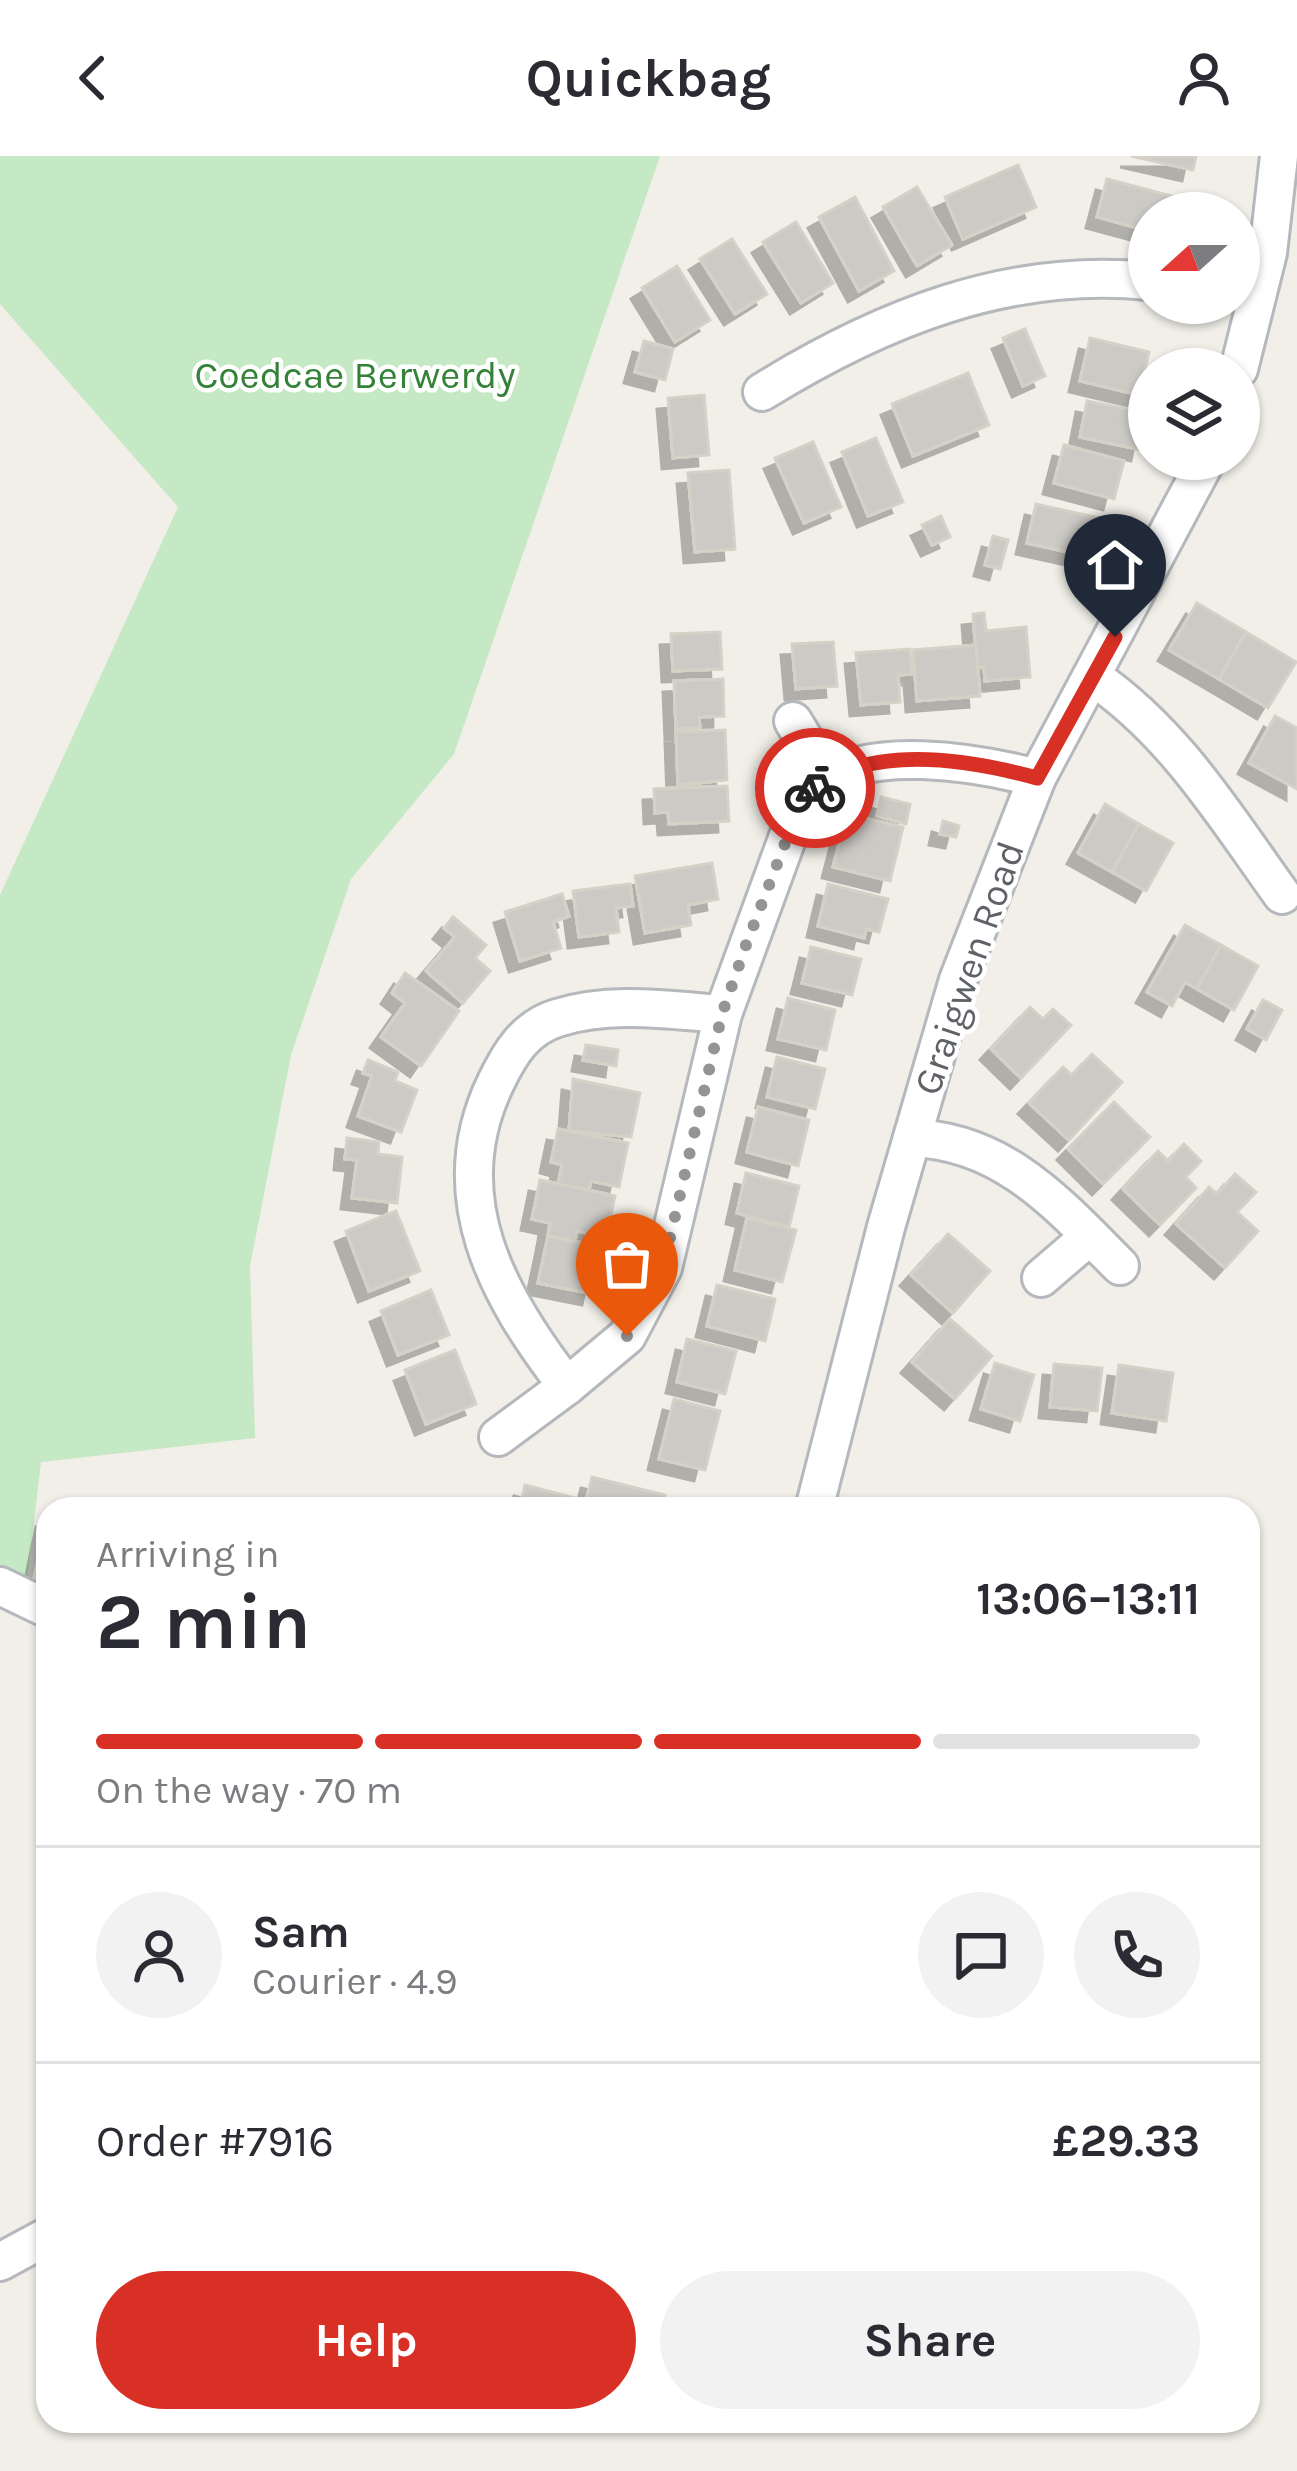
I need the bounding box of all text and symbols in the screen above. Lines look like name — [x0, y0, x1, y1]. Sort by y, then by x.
icon: back — [60, 45, 126, 111]
icon: person — [1171, 45, 1237, 111]
text: Quickbag — [526, 46, 771, 110]
north arrow — [1128, 192, 1260, 324]
map controls — [1128, 192, 1260, 480]
button: layers — [1128, 348, 1260, 480]
park label: Coedcae Berwerdy — [194, 352, 516, 398]
pin — [1064, 514, 1166, 637]
icon: home — [1082, 532, 1148, 598]
courier — [755, 728, 875, 848]
icon: bike — [782, 755, 848, 821]
street label: Graigwen Road — [904, 835, 1034, 1101]
pin — [576, 1213, 678, 1336]
icon: bag — [594, 1231, 660, 1297]
text: Arriving in — [96, 1531, 279, 1577]
text: 13:06–13:11 — [976, 1573, 1200, 1625]
text: 2 min — [96, 1576, 311, 1668]
text: On the way · 70 m — [96, 1767, 402, 1813]
button: person — [96, 1892, 222, 2018]
button: chat — [918, 1892, 1044, 2018]
button: phone — [1074, 1892, 1200, 2018]
text: Sam — [252, 1906, 350, 1958]
text: Courier · 4.9 — [252, 1958, 458, 2004]
text: Order #7916 — [96, 2115, 334, 2167]
text: £29.33 — [1053, 2115, 1200, 2167]
button: Help — [96, 2271, 636, 2409]
button: Share — [660, 2271, 1200, 2409]

